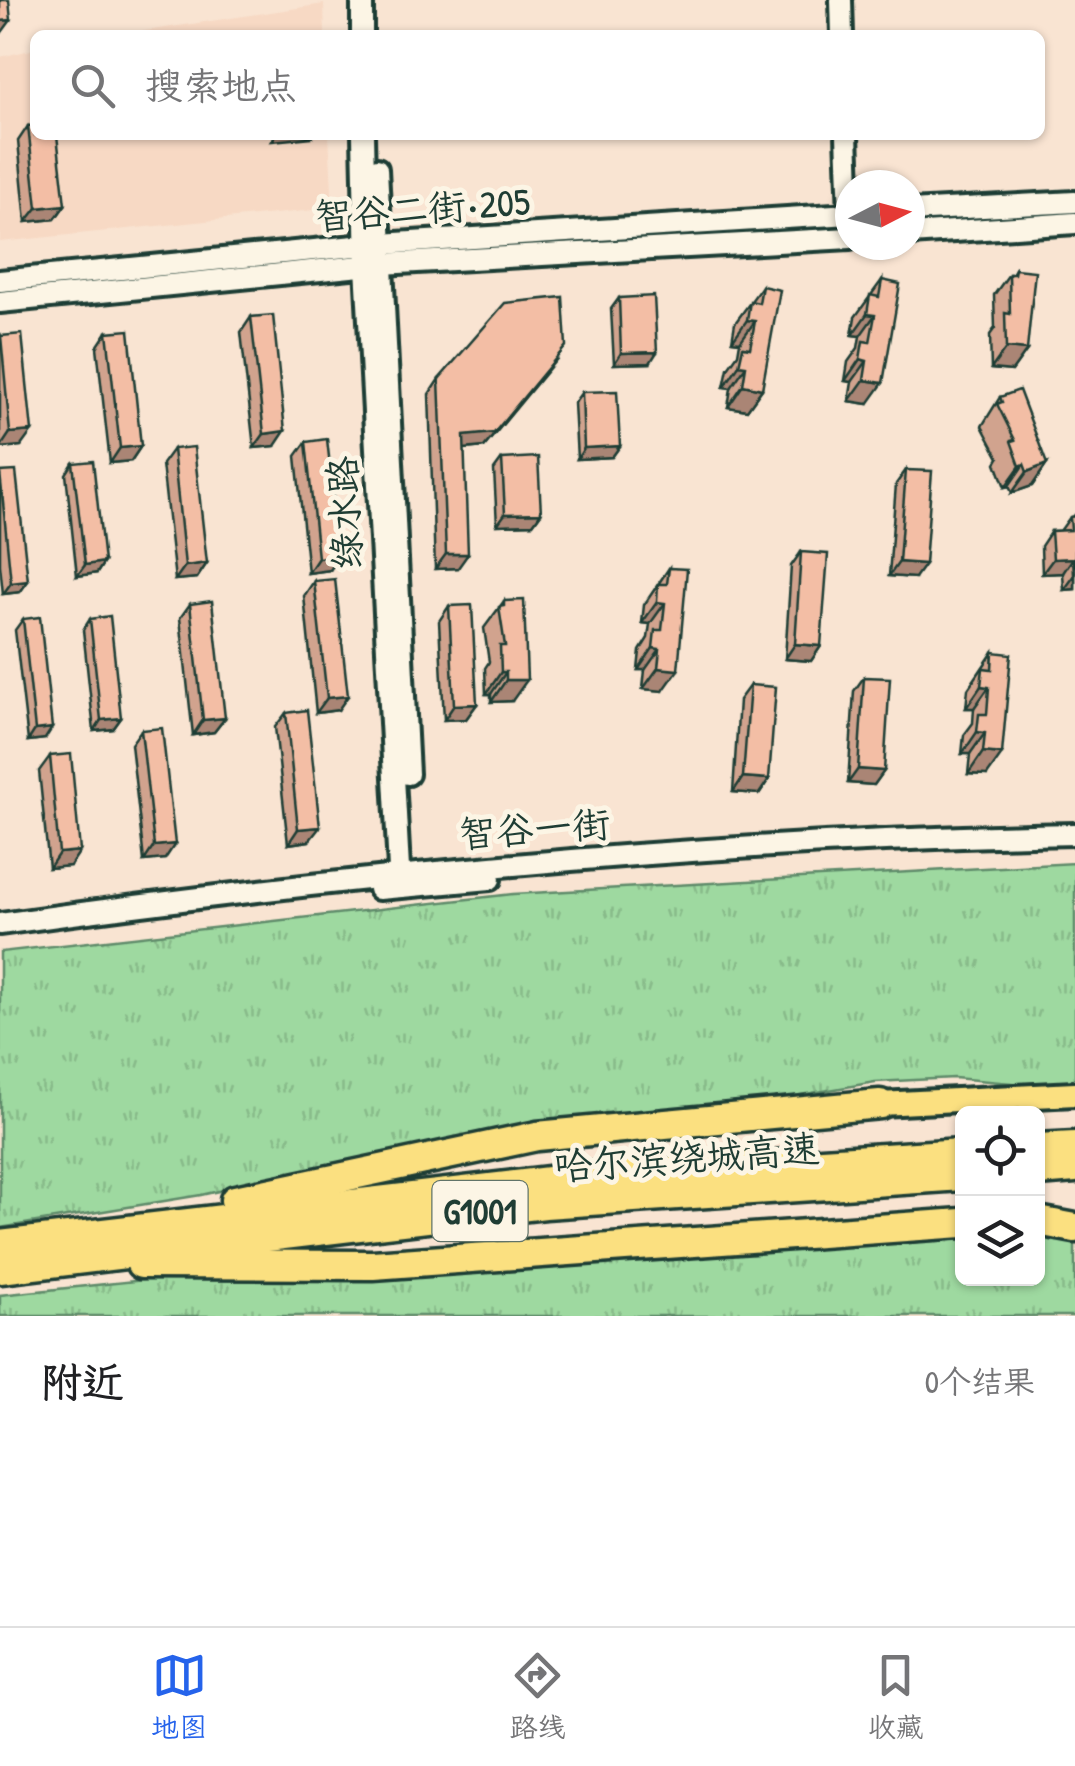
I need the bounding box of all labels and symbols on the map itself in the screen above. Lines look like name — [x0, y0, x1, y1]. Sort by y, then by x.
north arrow — [835, 170, 925, 260]
street label: 智谷二街•205 — [312, 175, 532, 241]
street label: 绿水路 — [315, 455, 373, 571]
street label: 智谷一街 — [456, 797, 612, 859]
street label: 哈尔滨绕城高速 — [553, 1122, 821, 1192]
road number: G1001 — [432, 1181, 528, 1241]

